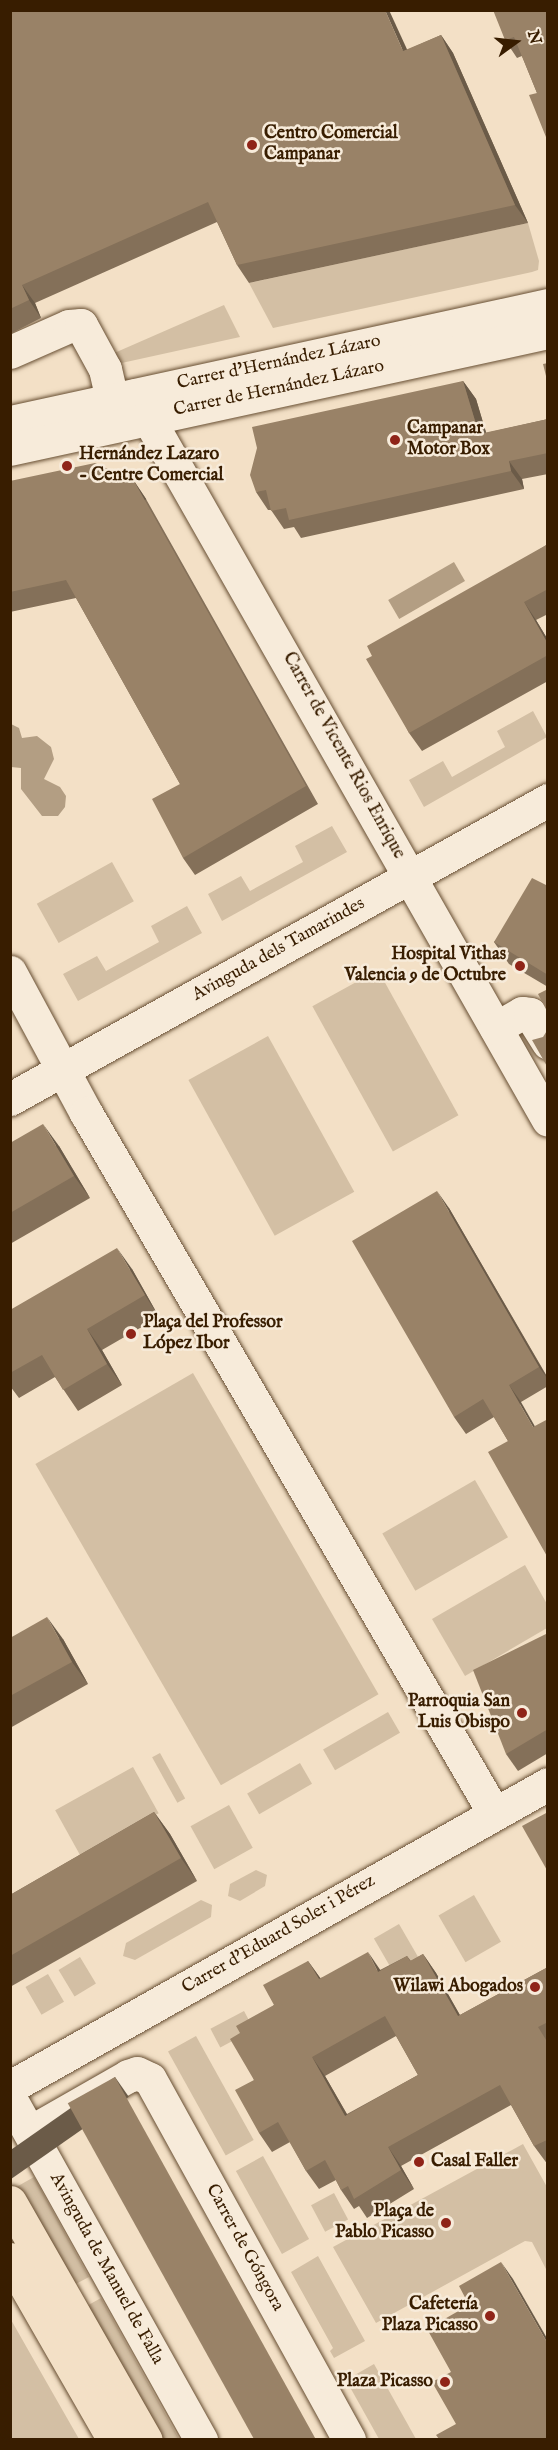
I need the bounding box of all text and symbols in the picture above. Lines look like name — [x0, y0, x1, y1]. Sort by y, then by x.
north arrow — [486, 12, 546, 72]
text: N — [522, 28, 545, 47]
place label: Centro Comercial Campanar — [264, 124, 398, 166]
marker: Centro Comercial Campanar — [245, 138, 259, 152]
street label: Carrer d'Hernández Lázaro — [175, 331, 383, 395]
street label: Carrer de Hernández Lázaro — [172, 356, 386, 422]
place label: Campanar Motor Box — [407, 419, 490, 462]
marker: Campanar Motor Box — [388, 433, 402, 447]
place label: Hernández Lazaro - Centre Comercial — [79, 445, 223, 488]
marker: Hernández Lazaro - Centre Comercial — [60, 459, 74, 473]
street label: Carrer de Vicente Rios Enrique — [277, 649, 409, 863]
street label: Avinguda dels Tamarindes — [189, 894, 369, 1006]
place label: Hospital Vithas Valencia 9 de Octubre — [344, 945, 506, 988]
marker: Hospital Vithas Valencia 9 de Octubre — [511, 957, 529, 975]
place label: Plaça del Professor López Ibor — [143, 1313, 283, 1356]
marker: Plaça del Professor López Ibor — [124, 1327, 138, 1341]
place label: Parroquia San Luis Obispo — [408, 1692, 510, 1734]
marker: Parroquia San Luis Obispo — [515, 1706, 529, 1720]
street label: Carrer d'Eduard Soler i Pérez — [179, 1871, 379, 1999]
place label: Wilawi Abogados — [393, 1976, 523, 1998]
marker: Wilawi Abogados — [528, 1980, 542, 1994]
place label: Casal Faller — [431, 2151, 518, 2173]
marker: Casal Faller — [412, 2155, 426, 2169]
street label: Avinguda de Manuel de Falla — [44, 2170, 168, 2368]
street label: Carrer de Góngora — [200, 2181, 288, 2315]
place label: Plaça de Pablo Picasso — [335, 2202, 434, 2244]
marker: Plaça de Pablo Picasso — [439, 2216, 453, 2230]
place label: Cafetería Plaza Picasso — [382, 2295, 478, 2338]
marker: Cafetería Plaza Picasso — [483, 2309, 497, 2323]
place label: Plaza Picasso — [337, 2371, 433, 2393]
marker: Plaza Picasso — [438, 2375, 452, 2389]

